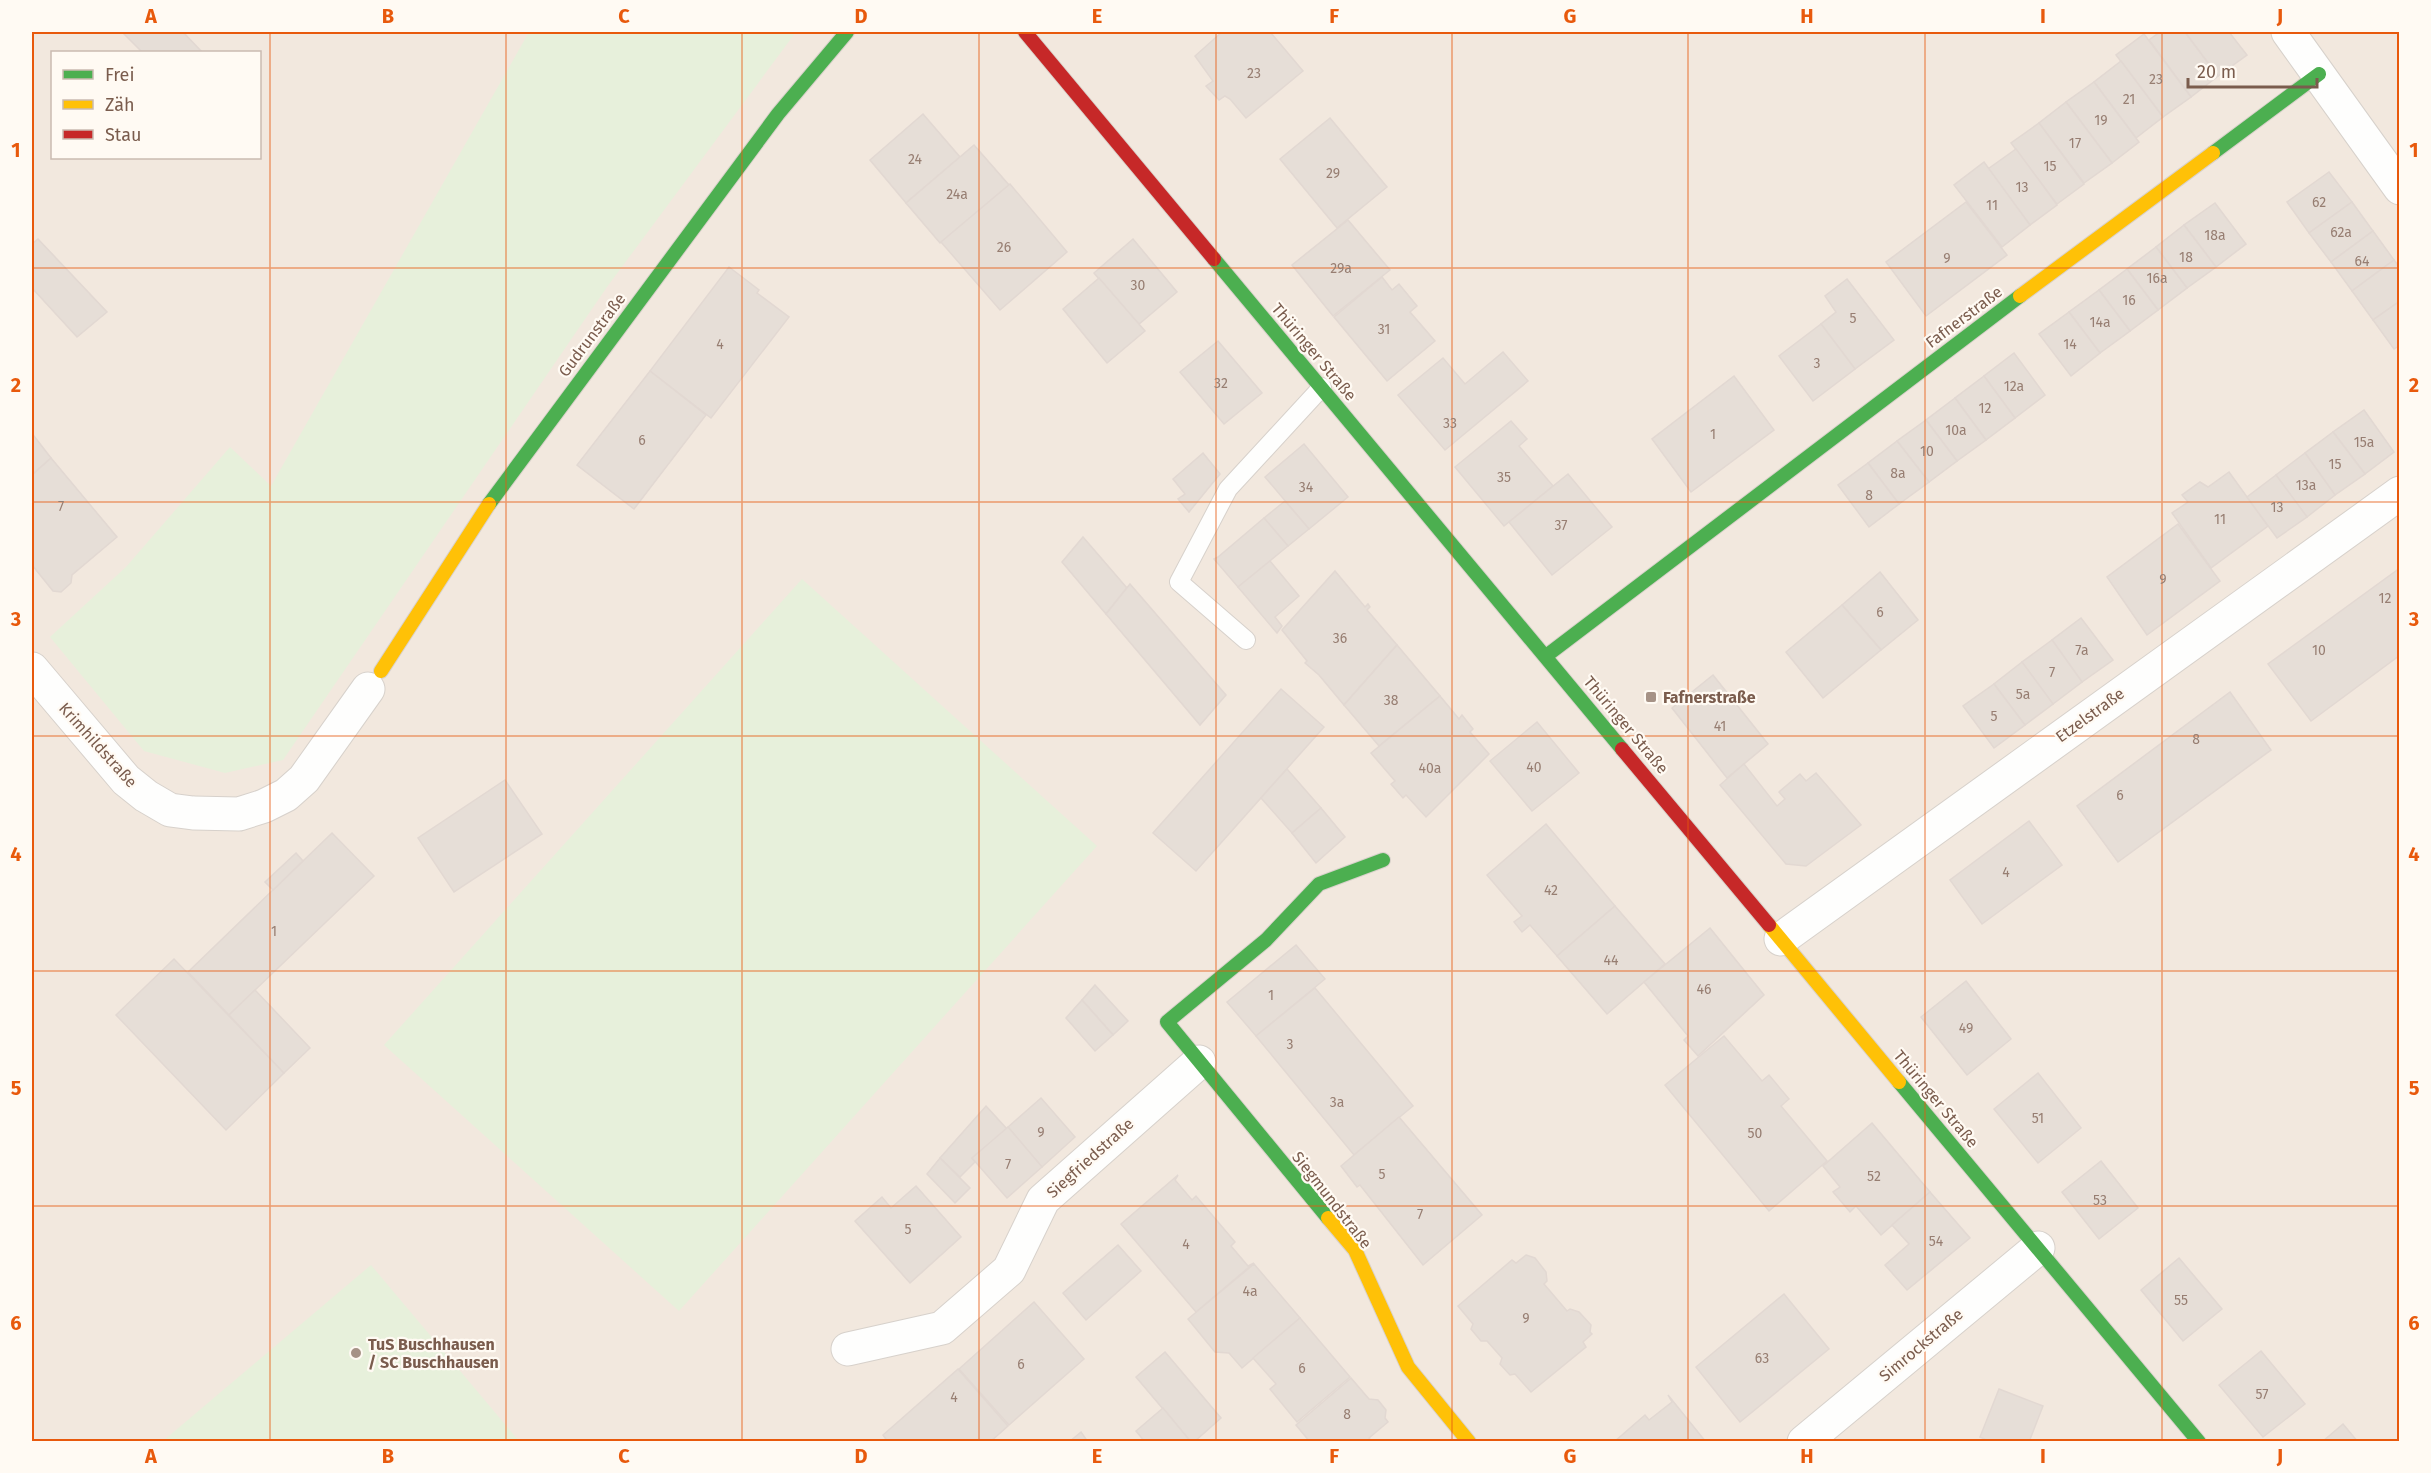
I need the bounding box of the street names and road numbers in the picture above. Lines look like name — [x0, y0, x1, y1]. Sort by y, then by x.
street label: Fafnerstraße — [1922, 282, 2006, 352]
street label: Gudrunstraße — [554, 290, 630, 380]
street label: Thüringer Straße — [1268, 299, 1360, 405]
street label: Thüringer Straße — [1580, 672, 1672, 778]
street label: Etzelstraße — [2052, 684, 2128, 746]
street label: Krimhildstraße — [55, 699, 141, 791]
street label: Thüringer Straße — [1890, 1046, 1982, 1152]
street label: Siegfriedstraße — [1043, 1114, 1137, 1202]
street label: Siegmundstraße — [1288, 1148, 1376, 1252]
street label: Simrockstraße — [1875, 1304, 1967, 1386]

